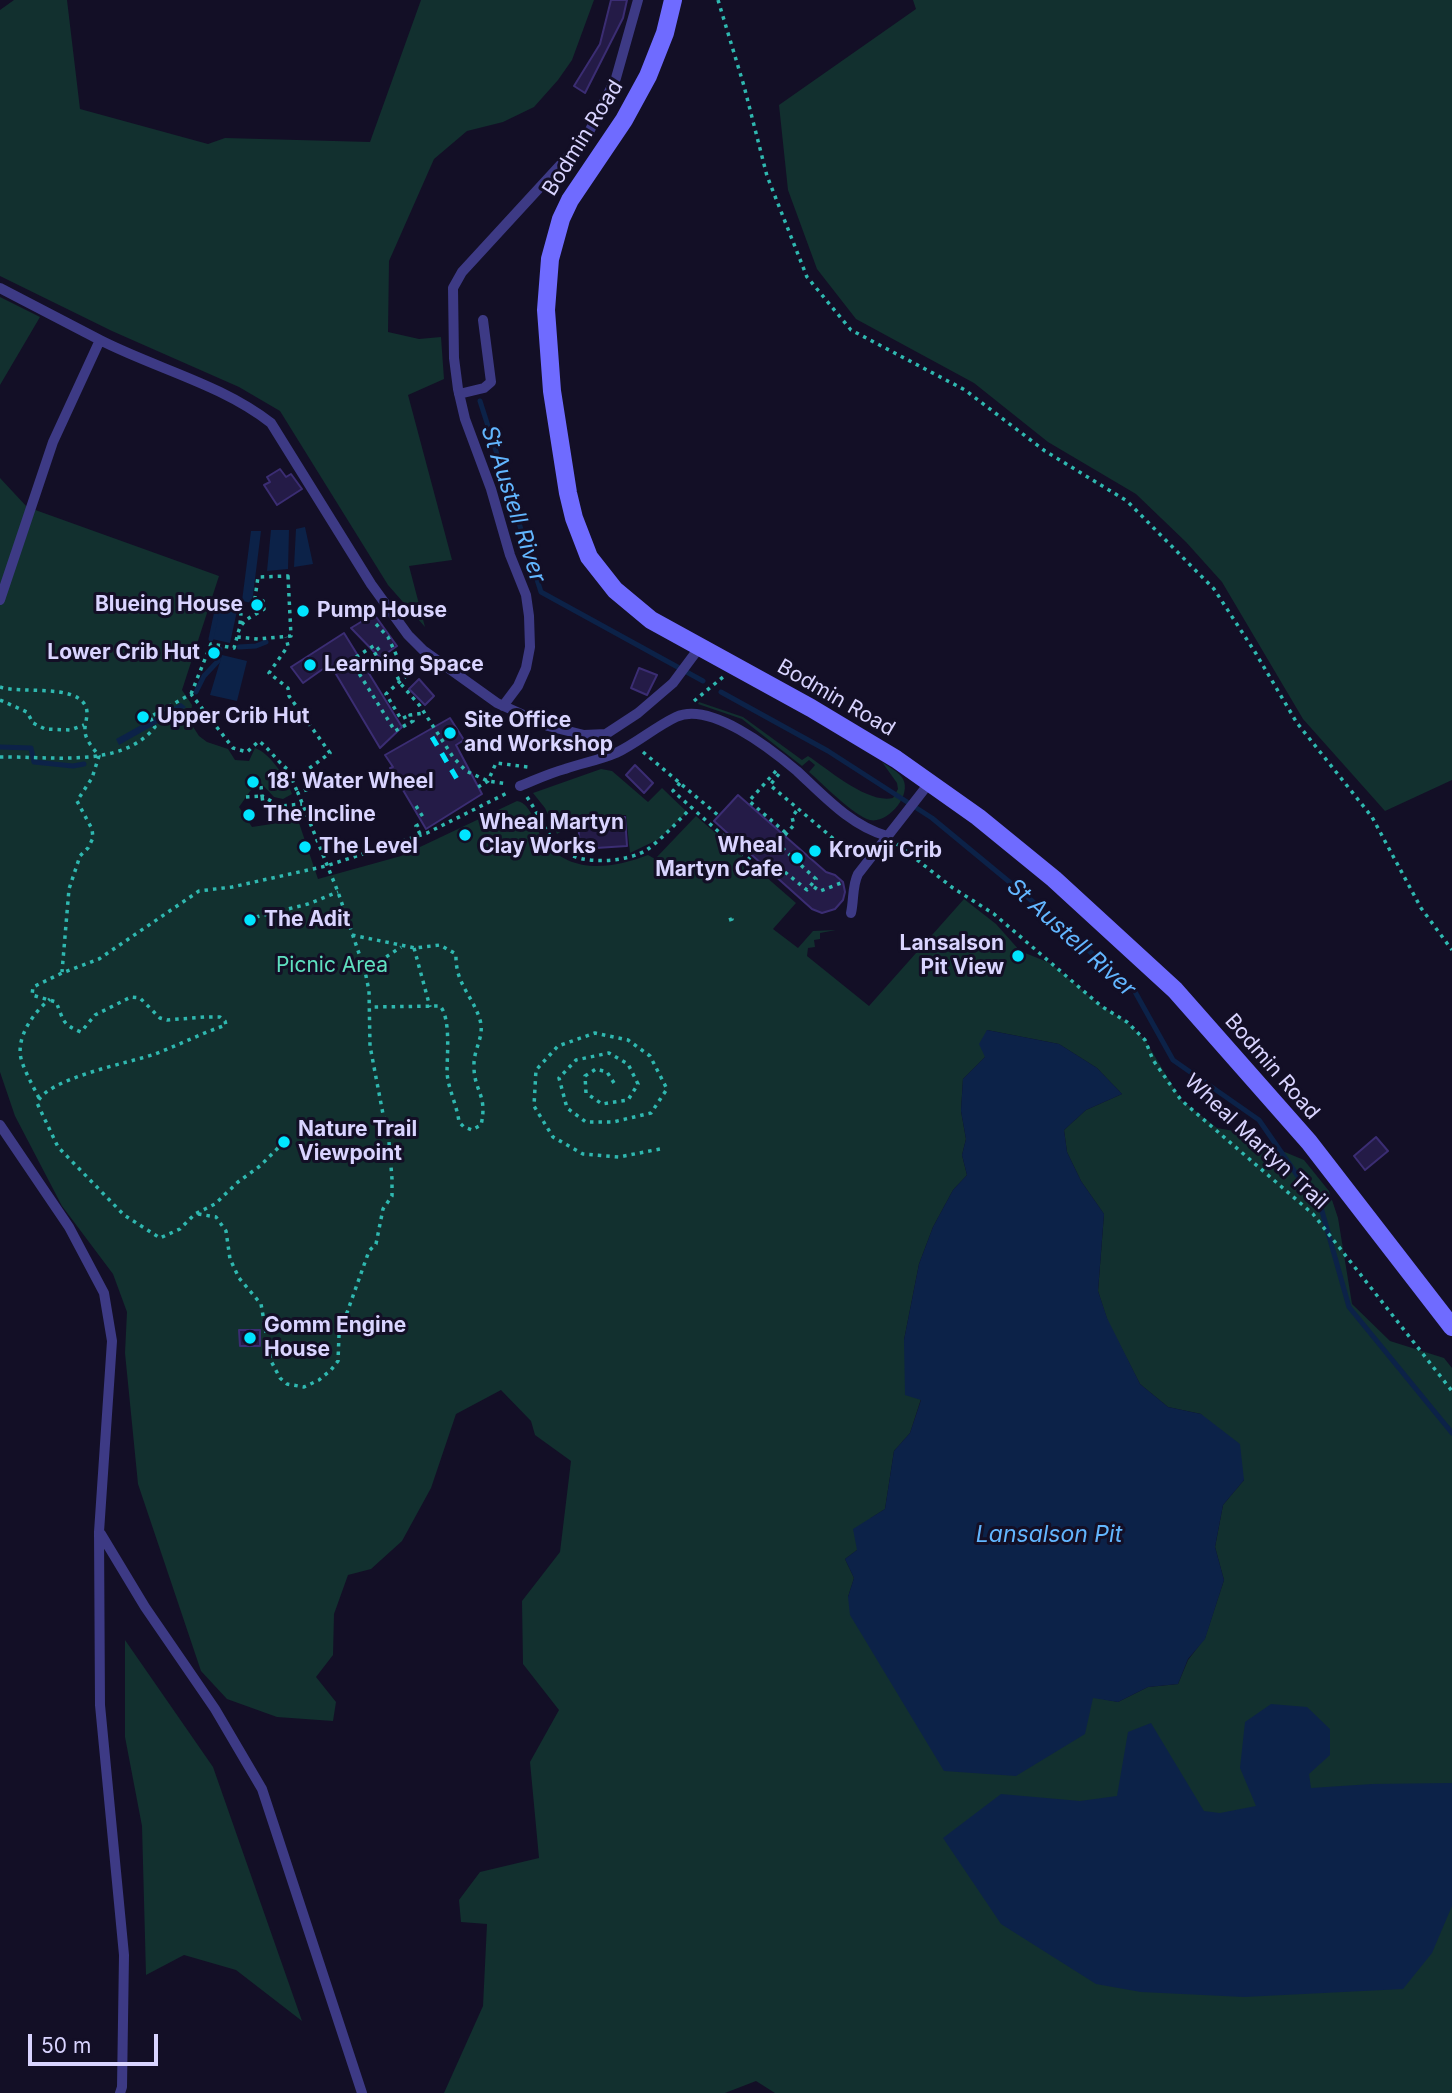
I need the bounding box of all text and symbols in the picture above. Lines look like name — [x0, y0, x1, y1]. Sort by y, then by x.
street label: Bodmin Road — [537, 76, 629, 200]
water label: St Austell River — [475, 422, 551, 586]
place label: Blueing House — [95, 592, 243, 618]
marker: Blueing House — [249, 597, 265, 613]
place label: Pump House — [317, 598, 447, 624]
marker: Pump House — [295, 603, 311, 619]
place label: Lower Crib Hut — [47, 640, 200, 666]
marker: Lower Crib Hut — [206, 645, 222, 661]
place label: Learning Space — [324, 652, 484, 678]
street label: Bodmin Road — [773, 654, 899, 742]
marker: Learning Space — [302, 657, 318, 673]
place label: Upper Crib Hut — [157, 704, 309, 730]
place label: Site Office and Workshop — [464, 708, 613, 758]
marker: Upper Crib Hut — [135, 709, 151, 725]
marker: Site Office and Workshop — [442, 725, 458, 741]
place label: 18' Water Wheel — [267, 769, 434, 795]
marker: 18' Water Wheel — [245, 774, 261, 790]
place label: The Incline — [263, 802, 376, 828]
marker: The Incline — [241, 807, 257, 823]
place label: Wheal Martyn Clay Works — [479, 810, 624, 860]
marker: Wheal Martyn Clay Works — [457, 827, 473, 843]
place label: Wheal Martyn Cafe — [655, 833, 783, 883]
place label: The Level — [319, 834, 418, 860]
place label: Krowji Crib — [829, 838, 942, 864]
marker: The Level — [297, 839, 313, 855]
marker: Krowji Crib — [807, 843, 823, 859]
marker: Wheal Martyn Cafe — [789, 850, 805, 866]
water label: St Austell River — [1001, 873, 1141, 1003]
place label: The Adit — [264, 907, 350, 933]
marker: The Adit — [242, 912, 258, 928]
place label: Lansalson Pit View — [900, 931, 1004, 981]
marker: Lansalson Pit View — [1010, 948, 1026, 964]
park label: Picnic Area — [276, 953, 388, 979]
street label: Bodmin Road — [1219, 1009, 1325, 1125]
street label: Wheal Martyn Trail — [1179, 1069, 1333, 1215]
place label: Nature Trail Viewpoint — [298, 1117, 417, 1167]
marker: Nature Trail Viewpoint — [276, 1134, 292, 1150]
place label: Gomm Engine House — [264, 1313, 406, 1363]
marker: Gomm Engine House — [242, 1330, 258, 1346]
water label: Lansalson Pit — [976, 1521, 1122, 1549]
scale bar — [32, 2020, 161, 2064]
text: 50 m — [41, 2033, 91, 2058]

